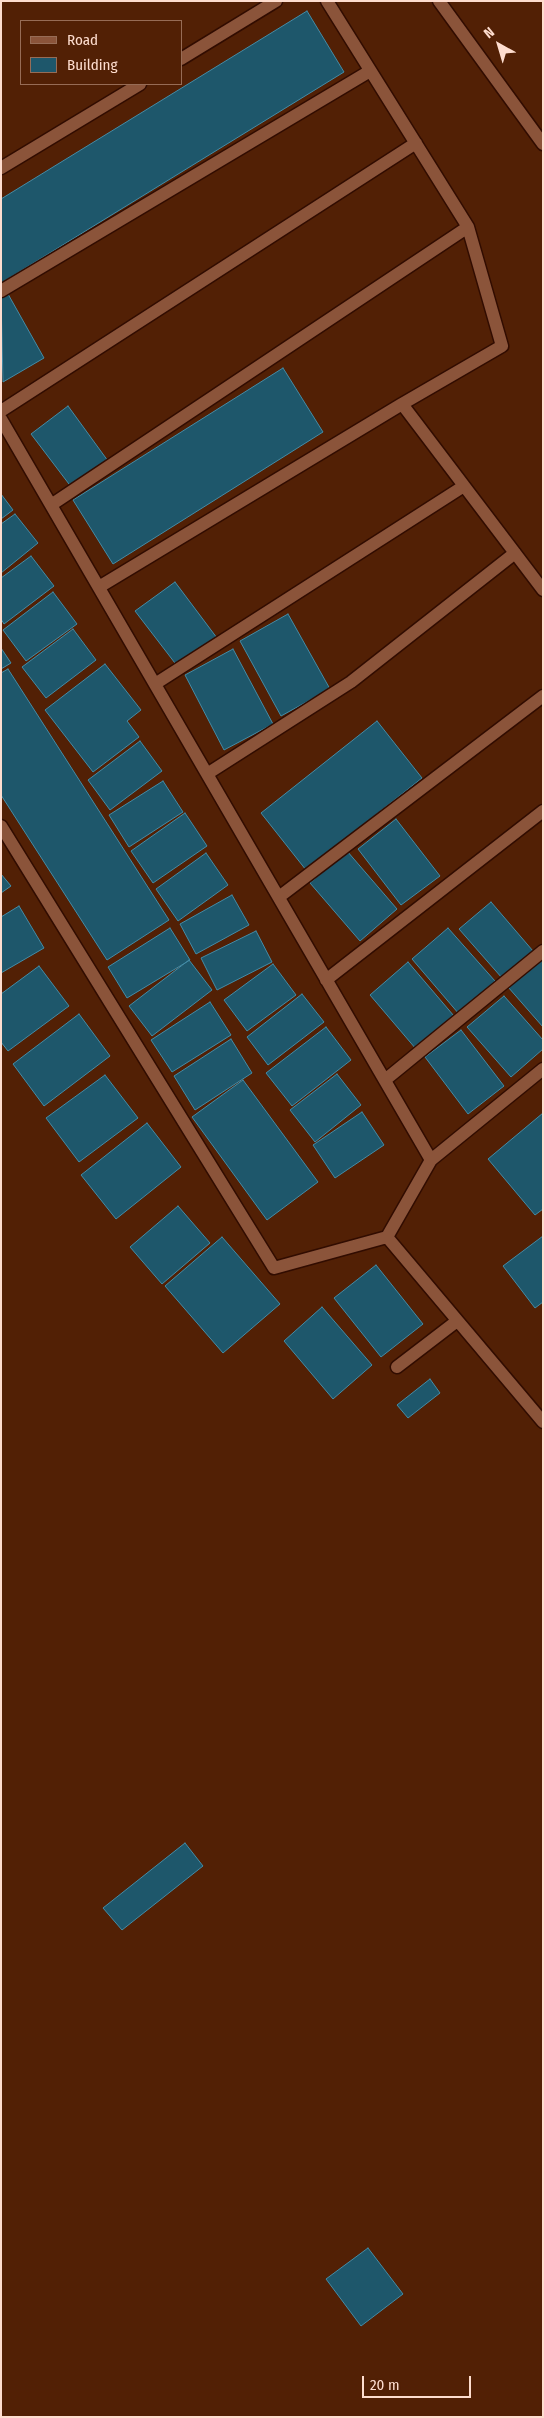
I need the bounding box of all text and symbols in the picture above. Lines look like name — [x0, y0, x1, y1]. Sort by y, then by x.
legend — [20, 20, 182, 85]
north arrow — [474, 20, 524, 70]
text: N — [481, 24, 498, 42]
text: Road — [67, 31, 98, 49]
text: Building — [67, 56, 118, 74]
scale bar — [364, 2366, 473, 2398]
text: 20 m — [370, 2376, 400, 2394]

